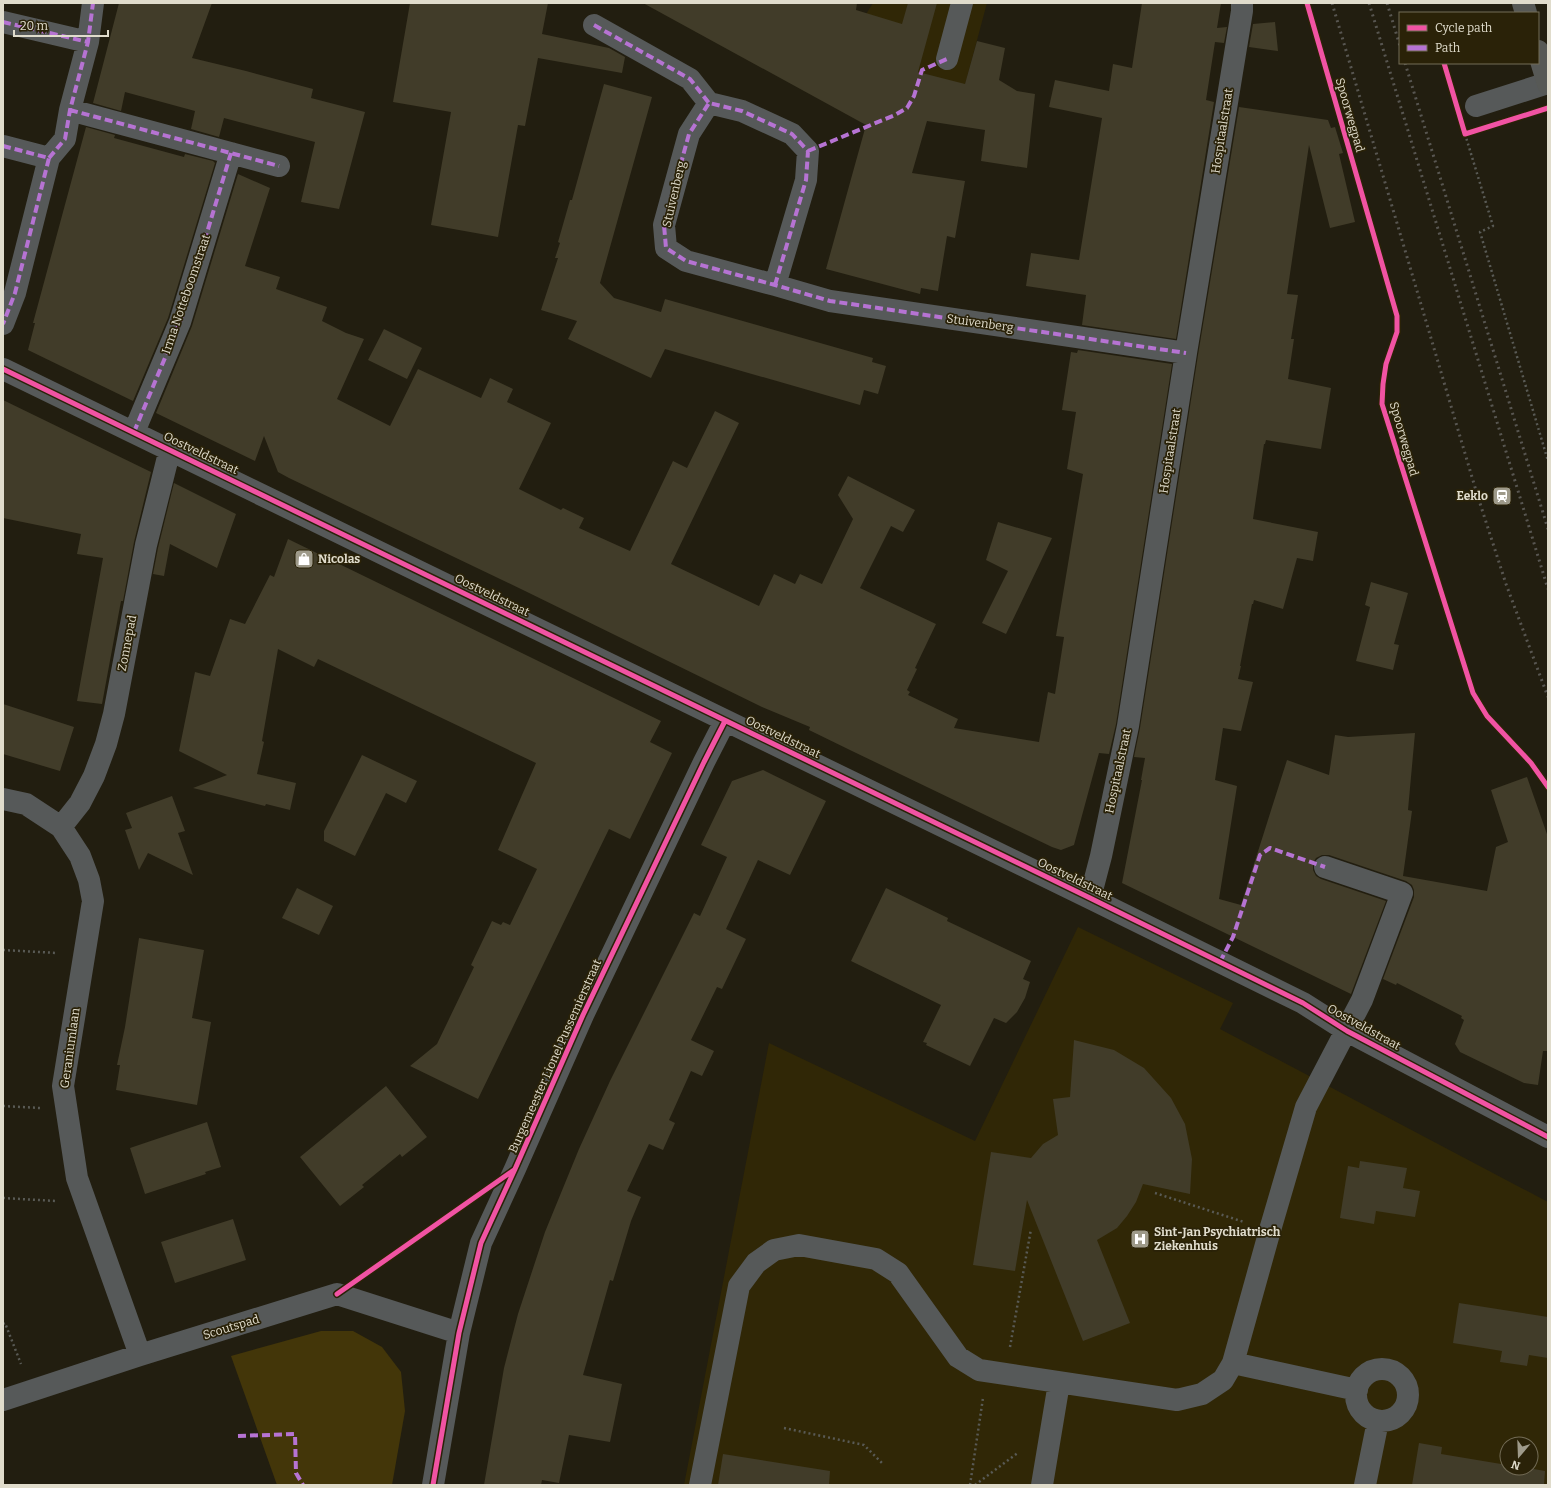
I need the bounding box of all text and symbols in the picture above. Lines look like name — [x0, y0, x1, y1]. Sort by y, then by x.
scale bar — [14, 12, 108, 38]
legend — [1399, 12, 1539, 64]
text: 20 m — [20, 19, 49, 33]
text: Cycle path — [1435, 21, 1493, 35]
text: Path — [1435, 41, 1461, 55]
street label: Spoorwegpad — [1333, 76, 1367, 154]
street label: Hospitaalstraat — [1208, 87, 1236, 175]
street label: Stuivenberg — [660, 159, 689, 229]
street label: Irma Notteboomstraat — [159, 232, 213, 356]
street label: Stuivenberg — [945, 311, 1015, 335]
street label: Spoorwegpad — [1387, 400, 1421, 478]
street label: Hospitaalstraat — [1156, 407, 1184, 495]
street label: Oostveldstraat — [161, 429, 241, 477]
station icon: Eeklo — [1491, 485, 1513, 507]
place label: Eeklo — [1457, 489, 1488, 503]
shop icon: Nicolas — [293, 548, 315, 570]
place label: Nicolas — [318, 552, 360, 566]
street label: Oostveldstraat — [452, 571, 532, 619]
street label: Zonnepad — [115, 614, 139, 672]
street label: Oostveldstraat — [743, 713, 823, 761]
street label: Hospitaalstraat — [1102, 727, 1134, 815]
street label: Oostveldstraat — [1035, 855, 1115, 903]
street label: Burgemeester Lionel Pussemierstraat — [506, 956, 604, 1155]
street label: Oostveldstraat — [1325, 1001, 1404, 1053]
street label: Geraniumlaan — [57, 1007, 83, 1089]
place label: Sint-Jan Psychiatrisch Ziekenhuis — [1154, 1225, 1281, 1253]
hospital icon: Sint-Jan Psychiatrisch Ziekenhuis — [1129, 1228, 1151, 1250]
street label: Scoutspad — [201, 1312, 261, 1342]
north arrow — [1499, 1436, 1539, 1476]
text: N — [1509, 1457, 1522, 1473]

